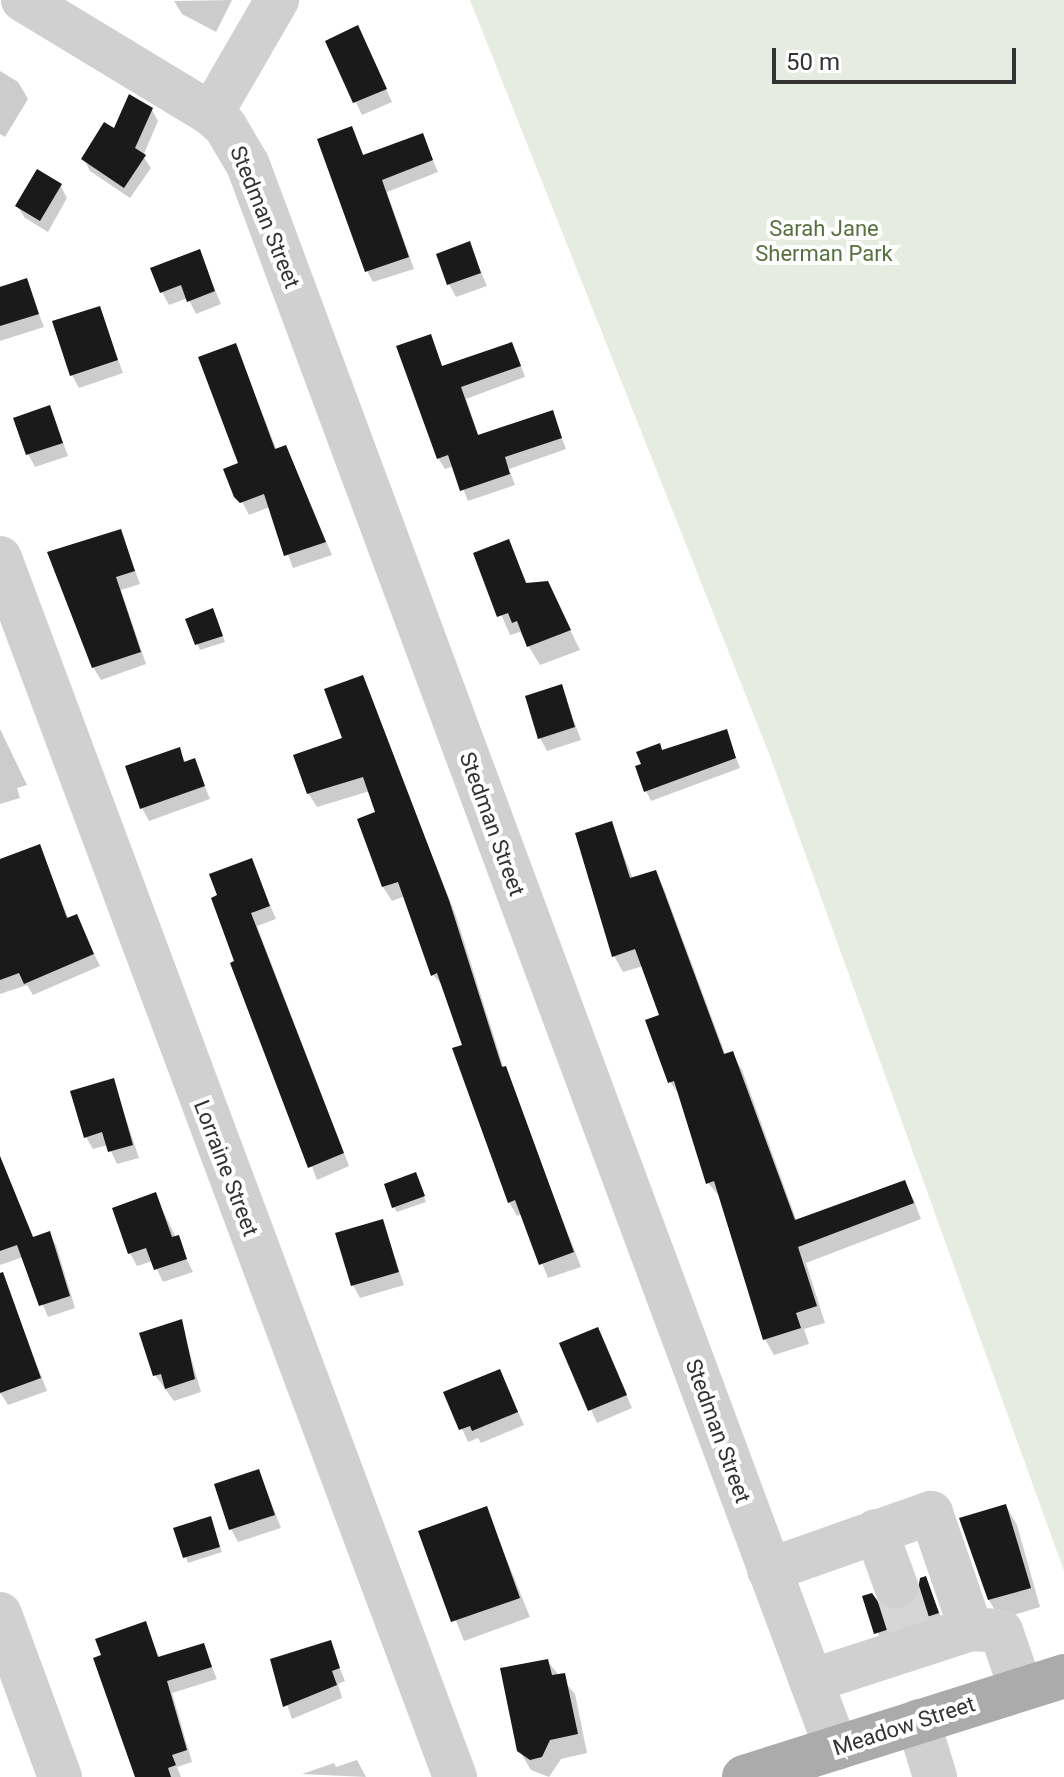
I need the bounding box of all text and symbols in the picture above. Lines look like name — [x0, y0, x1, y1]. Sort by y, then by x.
scale bar — [776, 32, 1020, 82]
text: 50 m — [786, 48, 840, 76]
street label: Stedman Street — [224, 142, 306, 292]
park label: Sarah Jane Sherman Park — [755, 215, 893, 266]
street label: Stedman Street — [454, 748, 530, 900]
street label: Lorraine Street — [188, 1096, 264, 1240]
street label: Stedman Street — [680, 1355, 756, 1507]
street label: Meadow Street — [830, 1691, 978, 1761]

